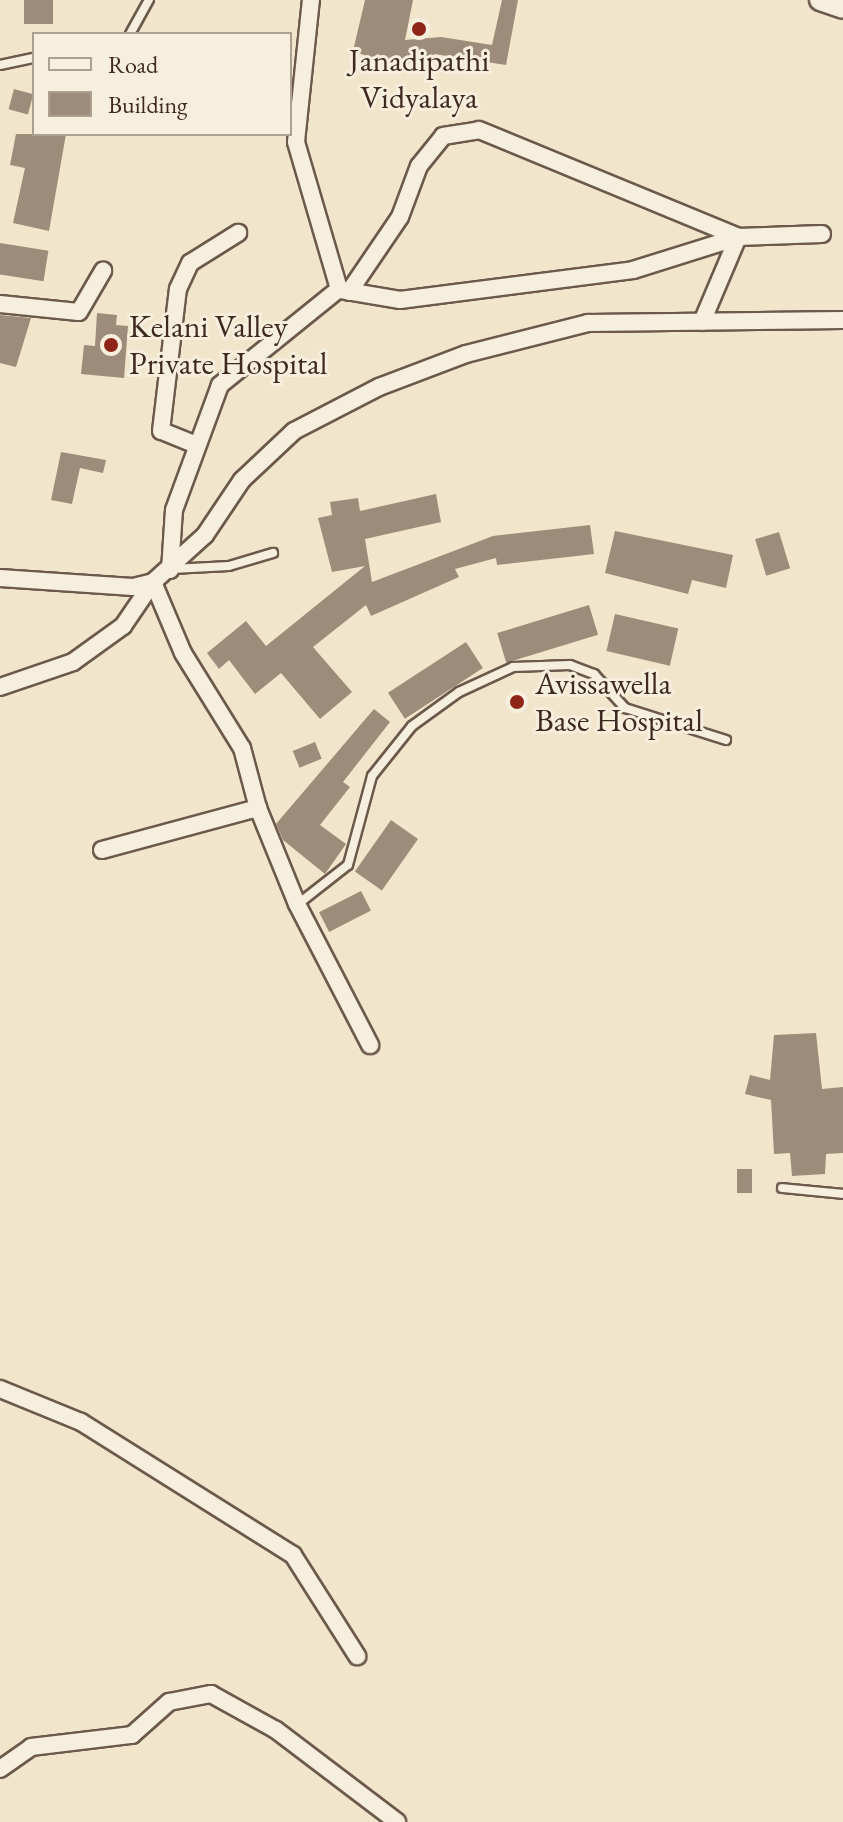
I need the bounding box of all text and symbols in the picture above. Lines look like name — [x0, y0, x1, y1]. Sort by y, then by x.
marker: Janadipathi Vidyalaya — [410, 20, 428, 38]
legend — [32, 32, 292, 136]
place label: Janadipathi Vidyalaya — [349, 42, 489, 117]
text: Road — [108, 49, 158, 80]
text: Building — [108, 89, 188, 120]
place label: Kelani Valley Private Hospital — [129, 308, 327, 383]
marker: Kelani Valley Private Hospital — [100, 334, 122, 356]
place label: Avissawella Base Hospital — [535, 665, 703, 740]
marker: Avissawella Base Hospital — [506, 691, 528, 713]

